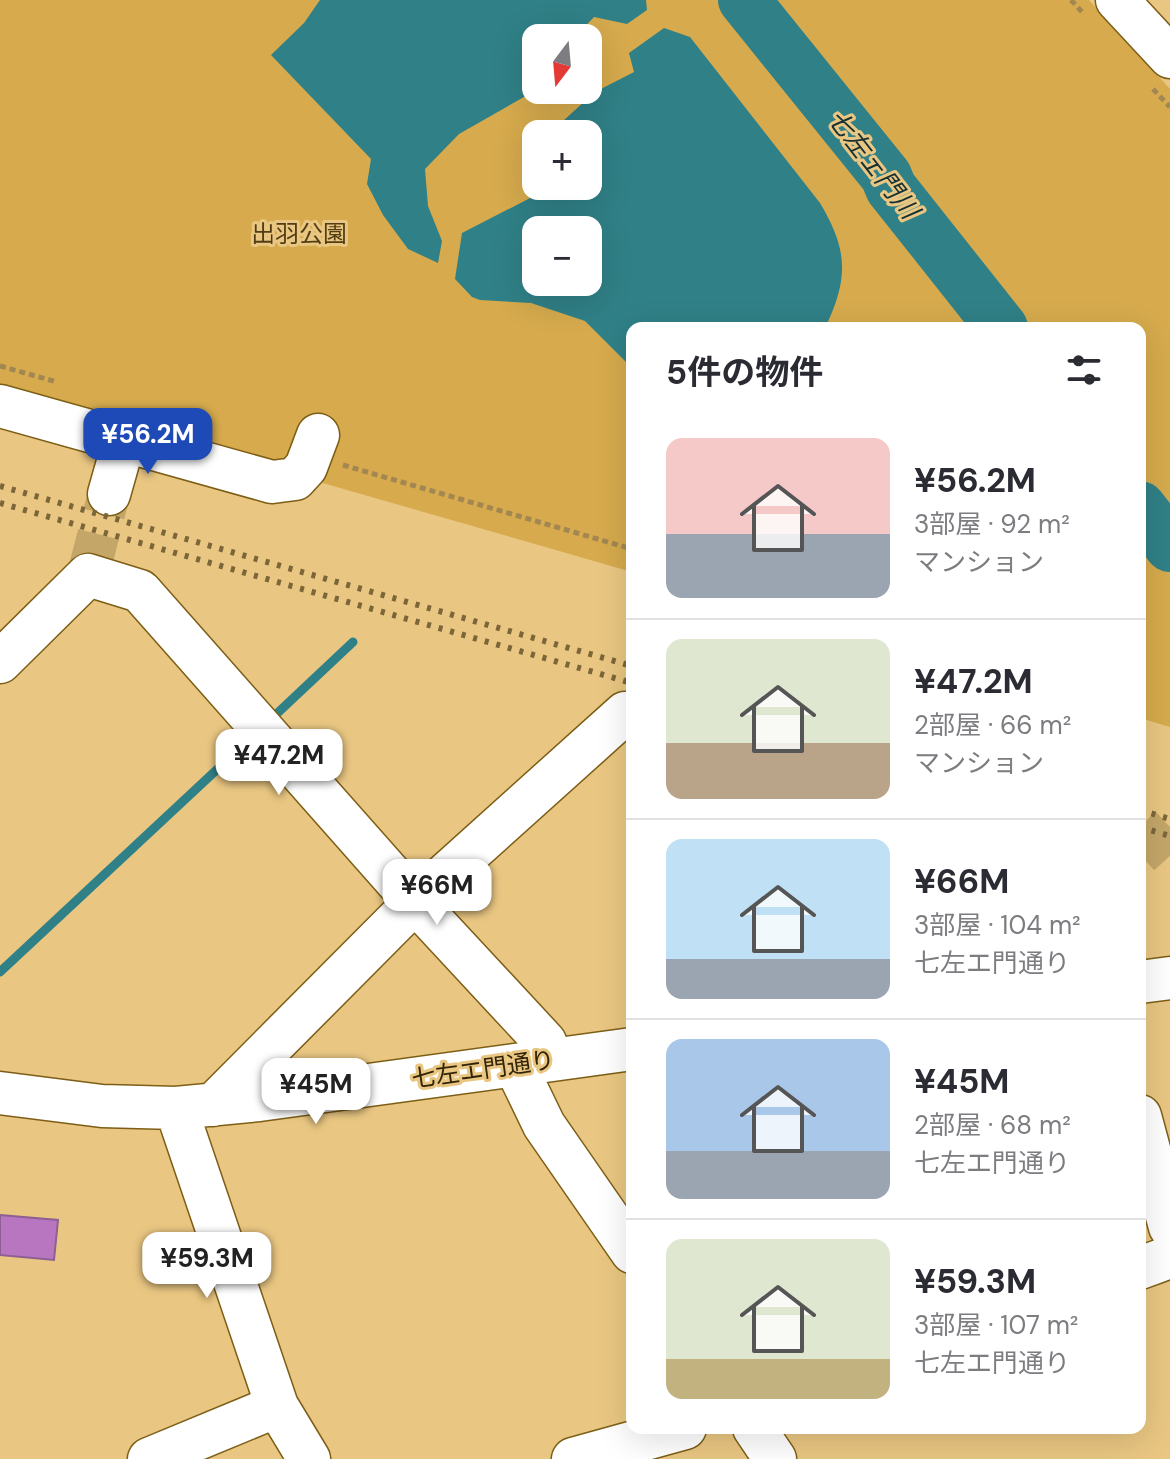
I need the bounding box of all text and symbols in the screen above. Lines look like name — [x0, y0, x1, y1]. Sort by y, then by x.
north arrow — [522, 24, 602, 104]
map controls — [522, 24, 602, 296]
water label: 七左ェ門川 — [820, 102, 928, 228]
button: + — [522, 120, 602, 200]
button: − — [522, 216, 602, 296]
park label: 出羽公園 — [251, 218, 347, 249]
icon: filters — [1062, 348, 1106, 392]
text: 5件の物件 — [666, 350, 823, 395]
pin: ¥56.2M — [83, 408, 213, 476]
text: ¥56.2M — [101, 417, 195, 451]
text: ¥56.2M — [914, 458, 1036, 503]
icon: home — [730, 470, 826, 566]
text: 3部屋 · 92 m² — [914, 507, 1070, 541]
text: マンション — [914, 545, 1044, 579]
text: ¥47.2M — [914, 659, 1033, 704]
icon: home — [730, 671, 826, 767]
text: 2部屋 · 66 m² — [914, 708, 1071, 742]
pin: ¥47.2M — [214, 729, 344, 797]
text: ¥47.2M — [234, 738, 324, 772]
text: マンション — [914, 746, 1044, 780]
pin: ¥66M — [390, 859, 484, 927]
text: ¥66M — [914, 859, 1009, 904]
text: ¥66M — [401, 868, 473, 902]
icon: home — [730, 871, 826, 967]
text: 3部屋 · 104 m² — [914, 908, 1081, 942]
text: 七左エ門通り — [914, 946, 1070, 980]
street label: 七左エ門通り — [410, 1044, 556, 1094]
pin: ¥45M — [269, 1058, 363, 1126]
text: ¥45M — [914, 1059, 1009, 1104]
text: ¥45M — [279, 1067, 353, 1101]
icon: home — [730, 1071, 826, 1167]
text: 2部屋 · 68 m² — [914, 1108, 1071, 1142]
text: 七左エ門通り — [914, 1146, 1070, 1180]
pin: ¥59.3M — [142, 1232, 272, 1300]
text: ¥59.3M — [160, 1241, 254, 1275]
text: ¥59.3M — [914, 1259, 1036, 1304]
icon: home — [730, 1271, 826, 1367]
text: 3部屋 · 107 m² — [914, 1308, 1078, 1342]
text: 七左エ門通り — [914, 1346, 1070, 1380]

